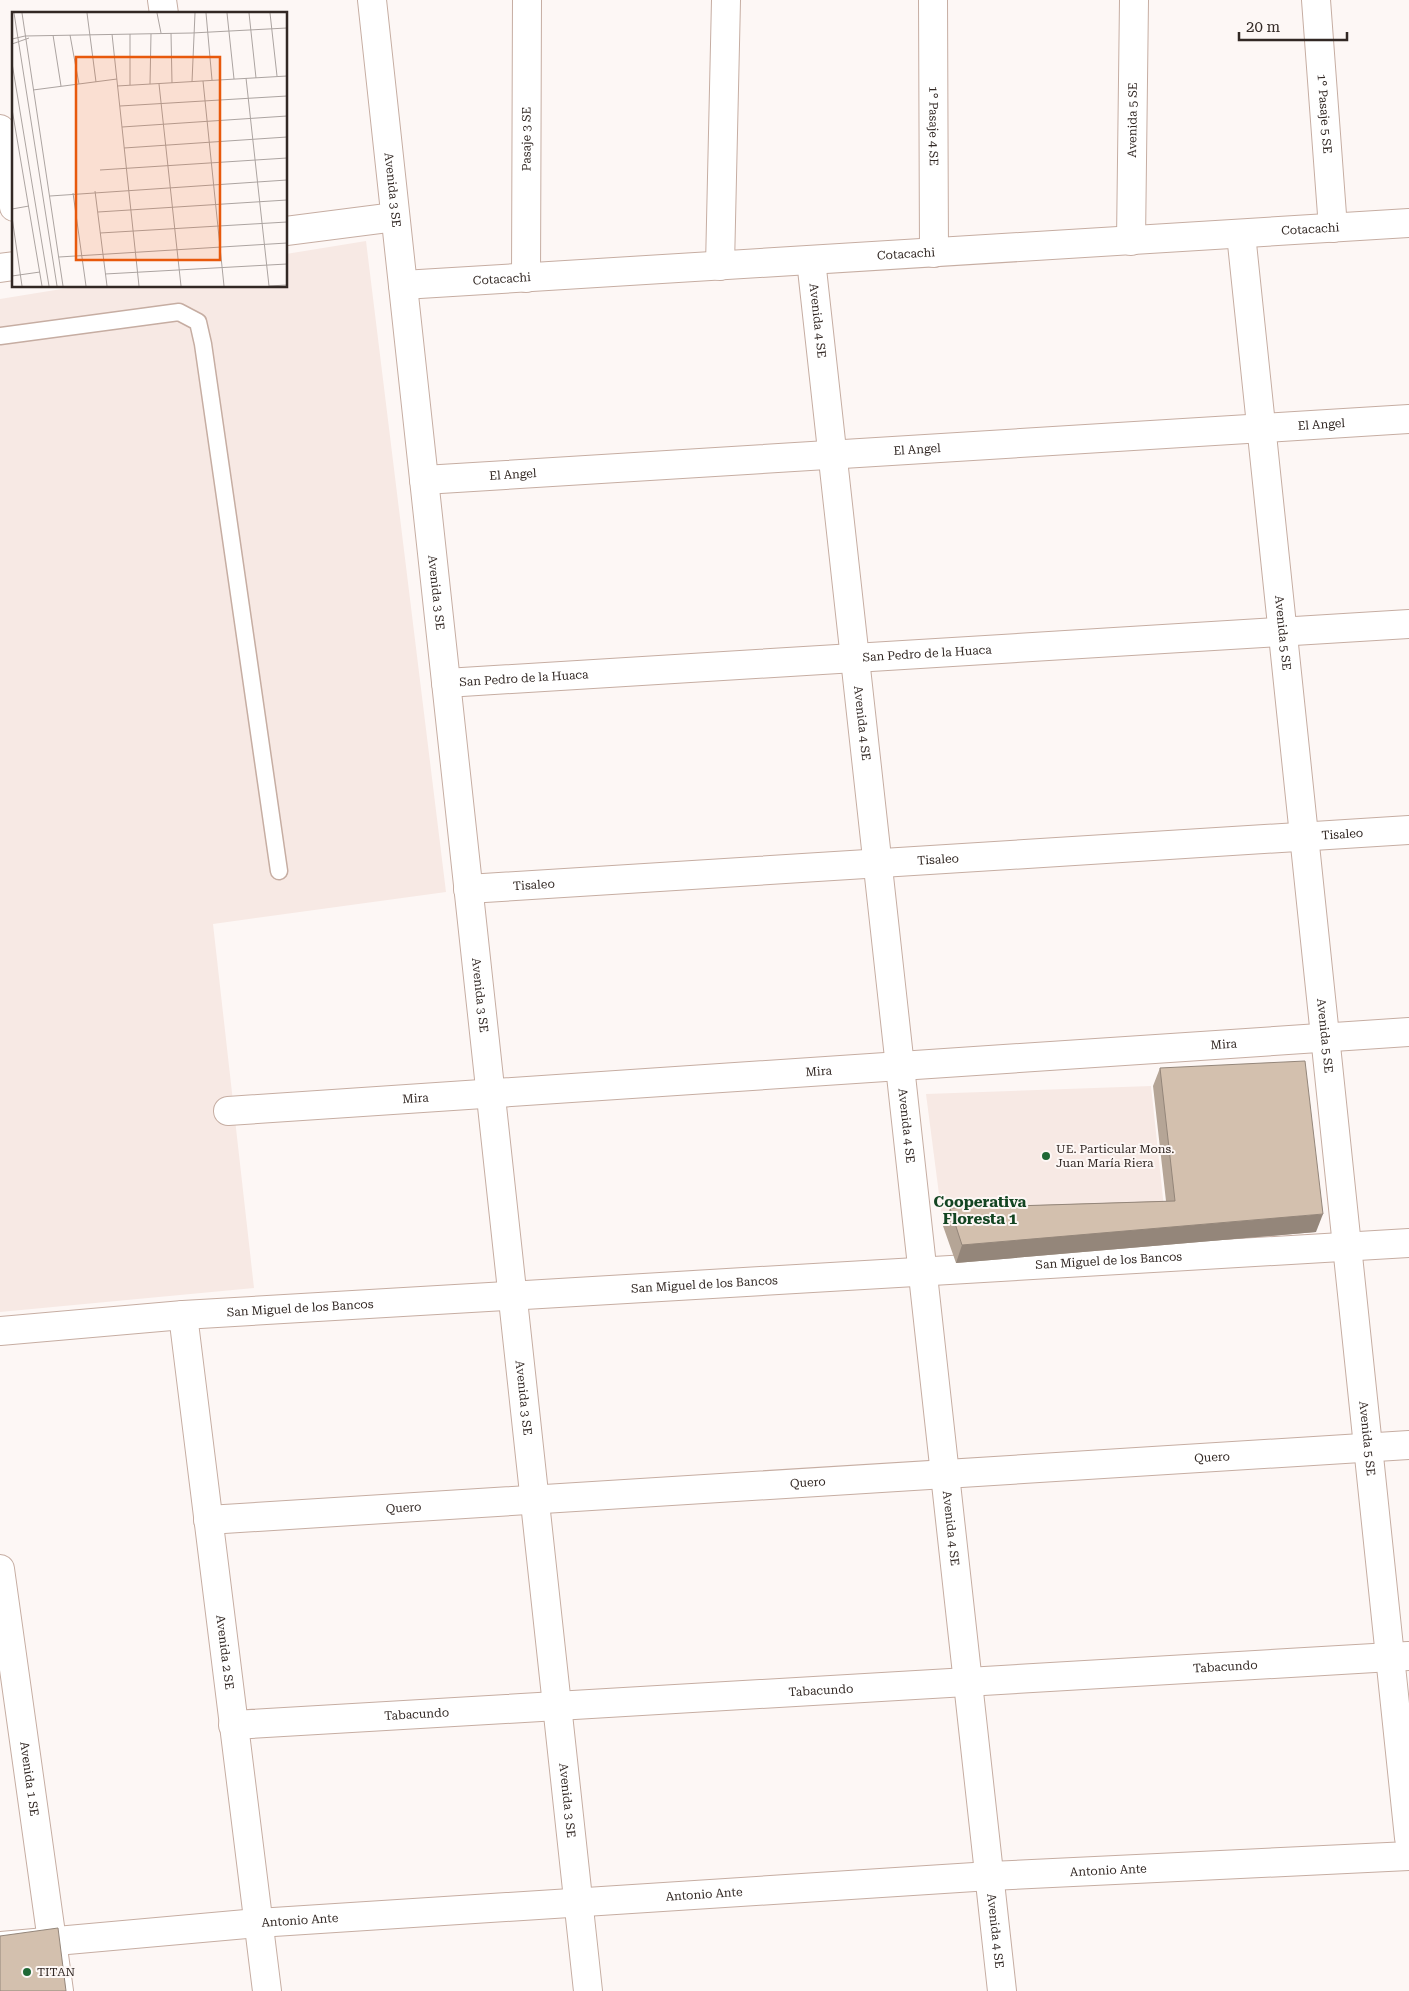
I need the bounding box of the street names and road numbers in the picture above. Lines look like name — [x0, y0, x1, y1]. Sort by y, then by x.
street label: 1° Pasaje 5 SE — [1315, 73, 1334, 154]
street label: Avenida 5 SE — [1125, 82, 1140, 158]
street label: 1° Pasaje 4 SE — [926, 86, 941, 166]
street label: Pasaje 3 SE — [519, 107, 534, 171]
street label: Avenida 3 SE — [382, 152, 404, 228]
street label: Cotacachi — [1281, 220, 1340, 238]
street label: Cotacachi — [877, 245, 936, 263]
street label: Cotacachi — [472, 270, 532, 288]
street label: Avenida 4 SE — [807, 283, 829, 359]
street label: El Angel — [1297, 416, 1346, 433]
street label: El Angel — [893, 441, 941, 458]
street label: El Angel — [489, 466, 537, 483]
street label: Avenida 3 SE — [425, 554, 447, 631]
street label: Avenida 5 SE — [1272, 595, 1294, 671]
street label: San Pedro de la Huaca — [862, 643, 993, 664]
street label: San Pedro de la Huaca — [459, 667, 589, 689]
street label: Avenida 4 SE — [851, 685, 873, 761]
street label: Tisaleo — [1321, 826, 1364, 842]
street label: Tisaleo — [917, 851, 959, 868]
street label: Tisaleo — [513, 877, 555, 893]
street label: Avenida 3 SE — [469, 957, 491, 1033]
street label: Avenida 5 SE — [1314, 998, 1336, 1074]
street label: Mira — [1210, 1036, 1238, 1052]
street label: Mira — [805, 1064, 833, 1079]
street label: Avenida 4 SE — [895, 1088, 918, 1164]
street label: Mira — [402, 1091, 430, 1106]
street label: San Miguel de los Bancos — [1035, 1249, 1183, 1272]
street label: San Miguel de los Bancos — [631, 1273, 778, 1296]
street label: San Miguel de los Bancos — [226, 1297, 374, 1319]
street label: Avenida 3 SE — [513, 1360, 535, 1436]
street label: Avenida 5 SE — [1356, 1400, 1378, 1477]
street label: Quero — [1194, 1449, 1230, 1465]
street label: Quero — [790, 1474, 826, 1491]
street label: Avenida 4 SE — [940, 1490, 962, 1566]
street label: Quero — [385, 1500, 422, 1516]
street label: Avenida 2 SE — [213, 1614, 237, 1691]
street label: Tabacundo — [1193, 1658, 1258, 1676]
street label: Tabacundo — [788, 1682, 854, 1699]
street label: Tabacundo — [384, 1705, 449, 1723]
street label: Avenida 1 SE — [17, 1741, 41, 1817]
street label: Avenida 3 SE — [556, 1762, 578, 1839]
street label: Antonio Ante — [1070, 1862, 1148, 1879]
street label: Antonio Ante — [665, 1885, 743, 1904]
street label: Avenida 4 SE — [984, 1893, 1006, 1969]
street label: Antonio Ante — [261, 1911, 339, 1930]

